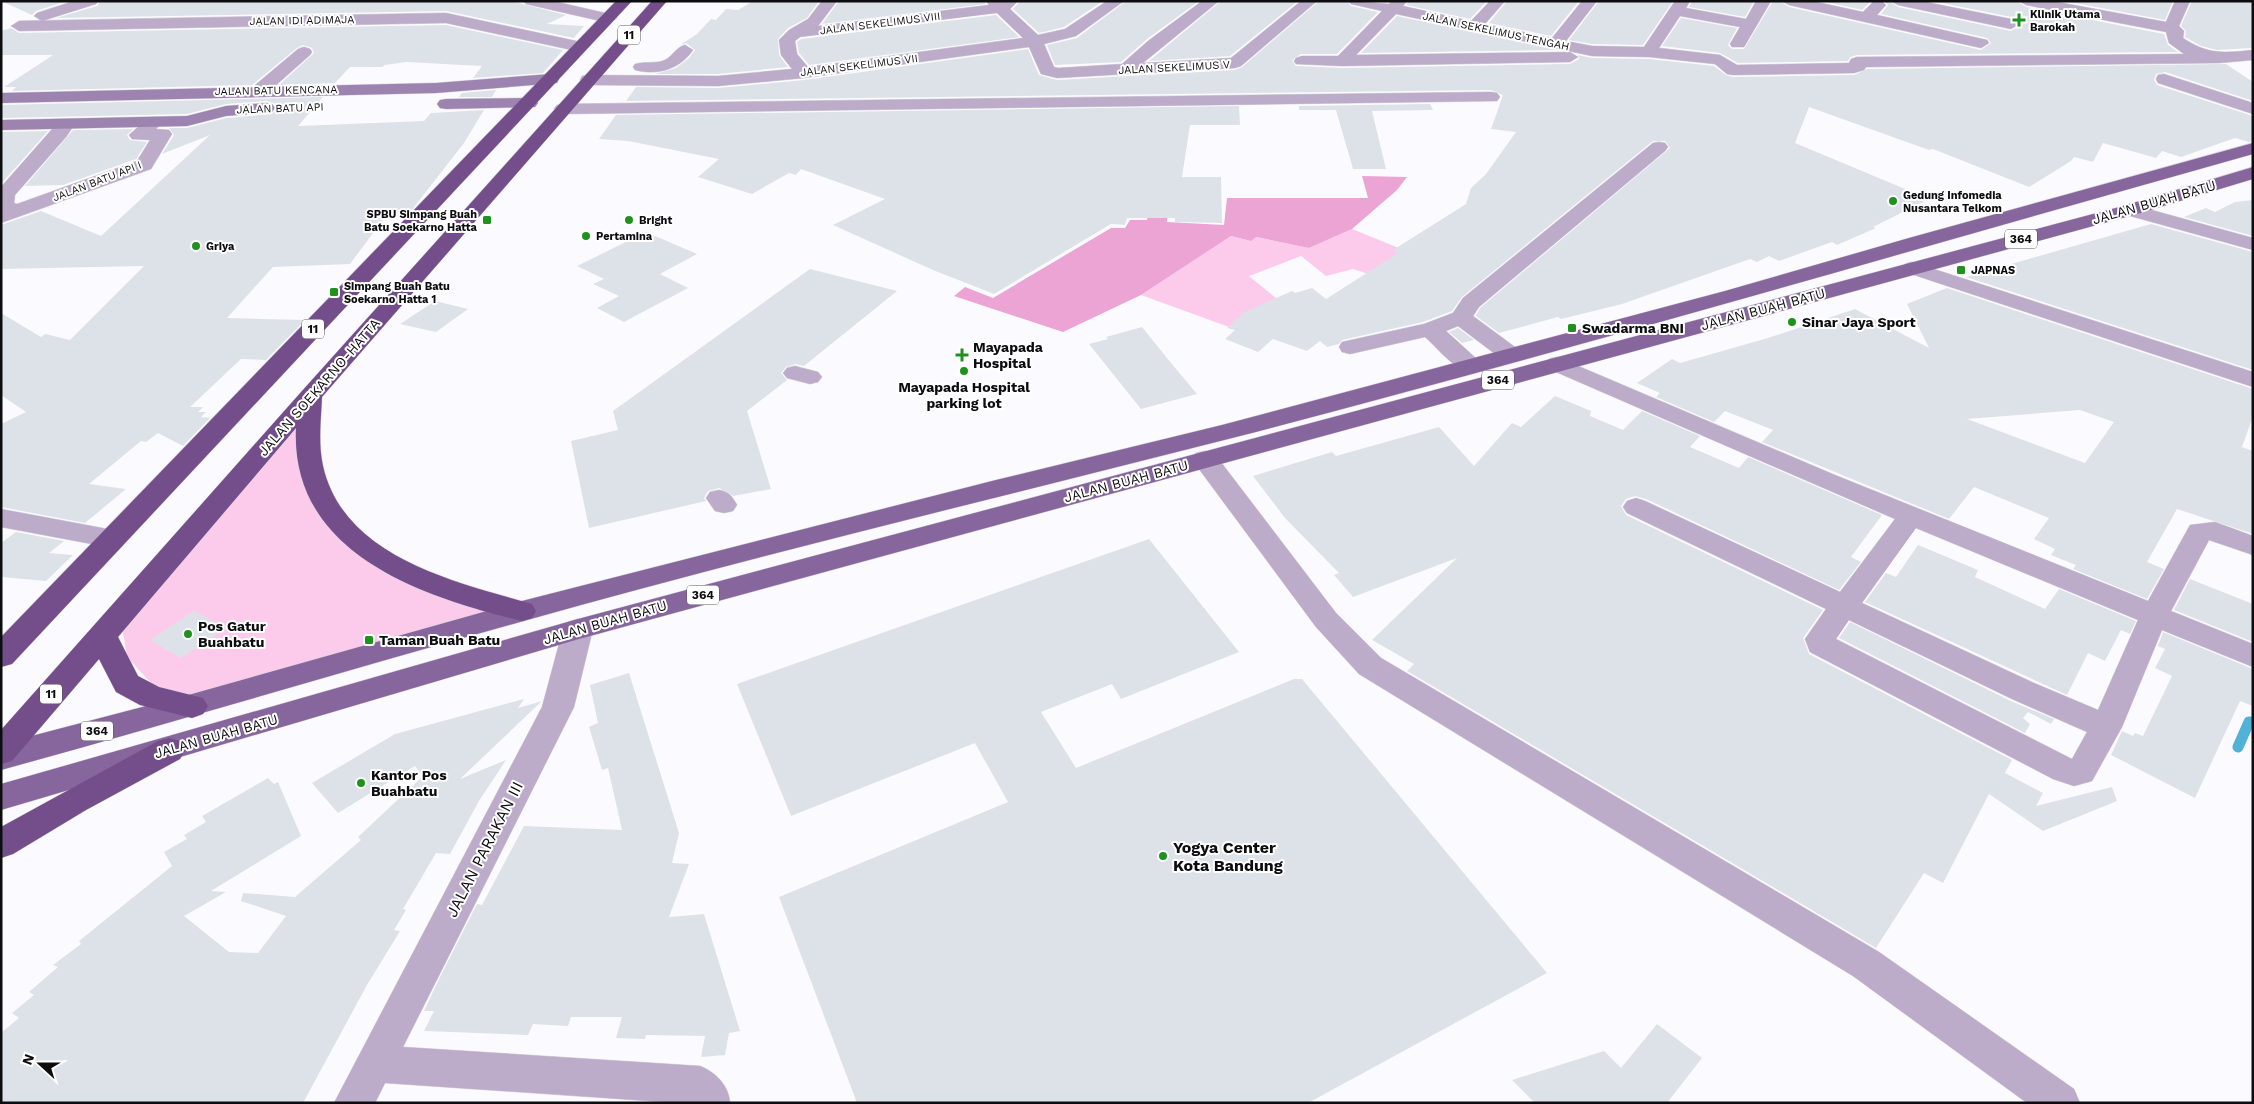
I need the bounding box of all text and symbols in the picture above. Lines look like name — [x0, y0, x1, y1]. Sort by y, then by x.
place label: Klinik Utama Barokah — [2030, 8, 2101, 34]
street label: JALAN SEKELIMUS VIII — [819, 10, 941, 37]
street label: JALAN SEKELIMUS TENGAH — [1421, 10, 1570, 53]
street label: JALAN IDI ADIMAJA — [249, 13, 355, 28]
marker: Klinik Utama Barokah — [2012, 13, 2026, 27]
road number: 11 — [618, 26, 640, 44]
street label: JALAN SEKELIMUS VII — [800, 52, 919, 79]
street label: JALAN SEKELIMUS V — [1118, 58, 1230, 77]
street label: JALAN BATU KENCANA — [214, 83, 338, 98]
street label: JALAN BATU API — [236, 100, 324, 117]
street label: JALAN BATU API I — [51, 159, 143, 204]
street label: JALAN BUAH BATU — [2090, 177, 2218, 227]
place label: Gedung Infomedia Nusantara Telkom — [1903, 189, 2002, 215]
marker: Gedung Infomedia Nusantara Telkom — [1887, 195, 1899, 207]
place label: SPBU Simpang Buah Batu Soekarno Hatta — [364, 208, 478, 234]
marker: SPBU Simpang Buah Batu Soekarno Hatta — [481, 214, 493, 226]
marker: Bright — [623, 214, 635, 226]
place label: Bright — [639, 214, 672, 227]
marker: Pertamina — [580, 230, 592, 242]
place label: Pertamina — [596, 230, 653, 243]
road number: 364 — [2005, 230, 2037, 248]
marker: Griya — [190, 240, 202, 252]
place label: Griya — [206, 240, 235, 253]
marker: JAPNAS — [1955, 264, 1967, 276]
place label: JAPNAS — [1971, 264, 2015, 277]
place label: Simpang Buah Batu Soekarno Hatta 1 — [344, 280, 450, 306]
street label: JALAN BUAH BATU — [1699, 285, 1827, 333]
marker: Simpang Buah Batu Soekarno Hatta 1 — [328, 286, 340, 298]
place label: Sinar Jaya Sport — [1802, 314, 1916, 330]
street label: JALAN SOEKARNO-HATTA — [255, 315, 383, 459]
marker: Sinar Jaya Sport — [1786, 316, 1798, 328]
road number: 11 — [302, 320, 324, 338]
place label: Swadarma BNI — [1582, 320, 1684, 336]
marker: Swadarma BNI — [1566, 322, 1578, 334]
place label: Mayapada Hospital — [973, 339, 1044, 371]
marker: Mayapada Hospital — [955, 348, 969, 362]
marker: Mayapada Hospital parking lot — [958, 365, 970, 377]
road number: 364 — [1482, 370, 1514, 390]
place label: Mayapada Hospital parking lot — [898, 379, 1030, 411]
street label: JALAN BUAH BATU — [1062, 457, 1190, 505]
road number: 364 — [687, 586, 719, 604]
street label: JALAN BUAH BATU — [541, 597, 669, 647]
place label: Pos Gatur Buahbatu — [198, 618, 266, 650]
marker: Pos Gatur Buahbatu — [182, 628, 194, 640]
place label: Taman Buah Batu — [379, 632, 500, 648]
marker: Taman Buah Batu — [363, 634, 375, 646]
road number: 11 — [40, 684, 62, 704]
street label: JALAN BUAH BATU — [152, 711, 280, 761]
road number: 364 — [81, 721, 113, 740]
place label: Kantor Pos Buahbatu — [371, 767, 447, 799]
marker: Kantor Pos Buahbatu — [355, 777, 367, 789]
street label: JALAN PARAKAN III — [442, 778, 527, 920]
place label: Yogya Center Kota Bandung — [1173, 838, 1283, 875]
marker: Yogya Center Kota Bandung — [1157, 850, 1169, 862]
north arrow — [15, 1039, 65, 1089]
text: N — [19, 1052, 37, 1067]

